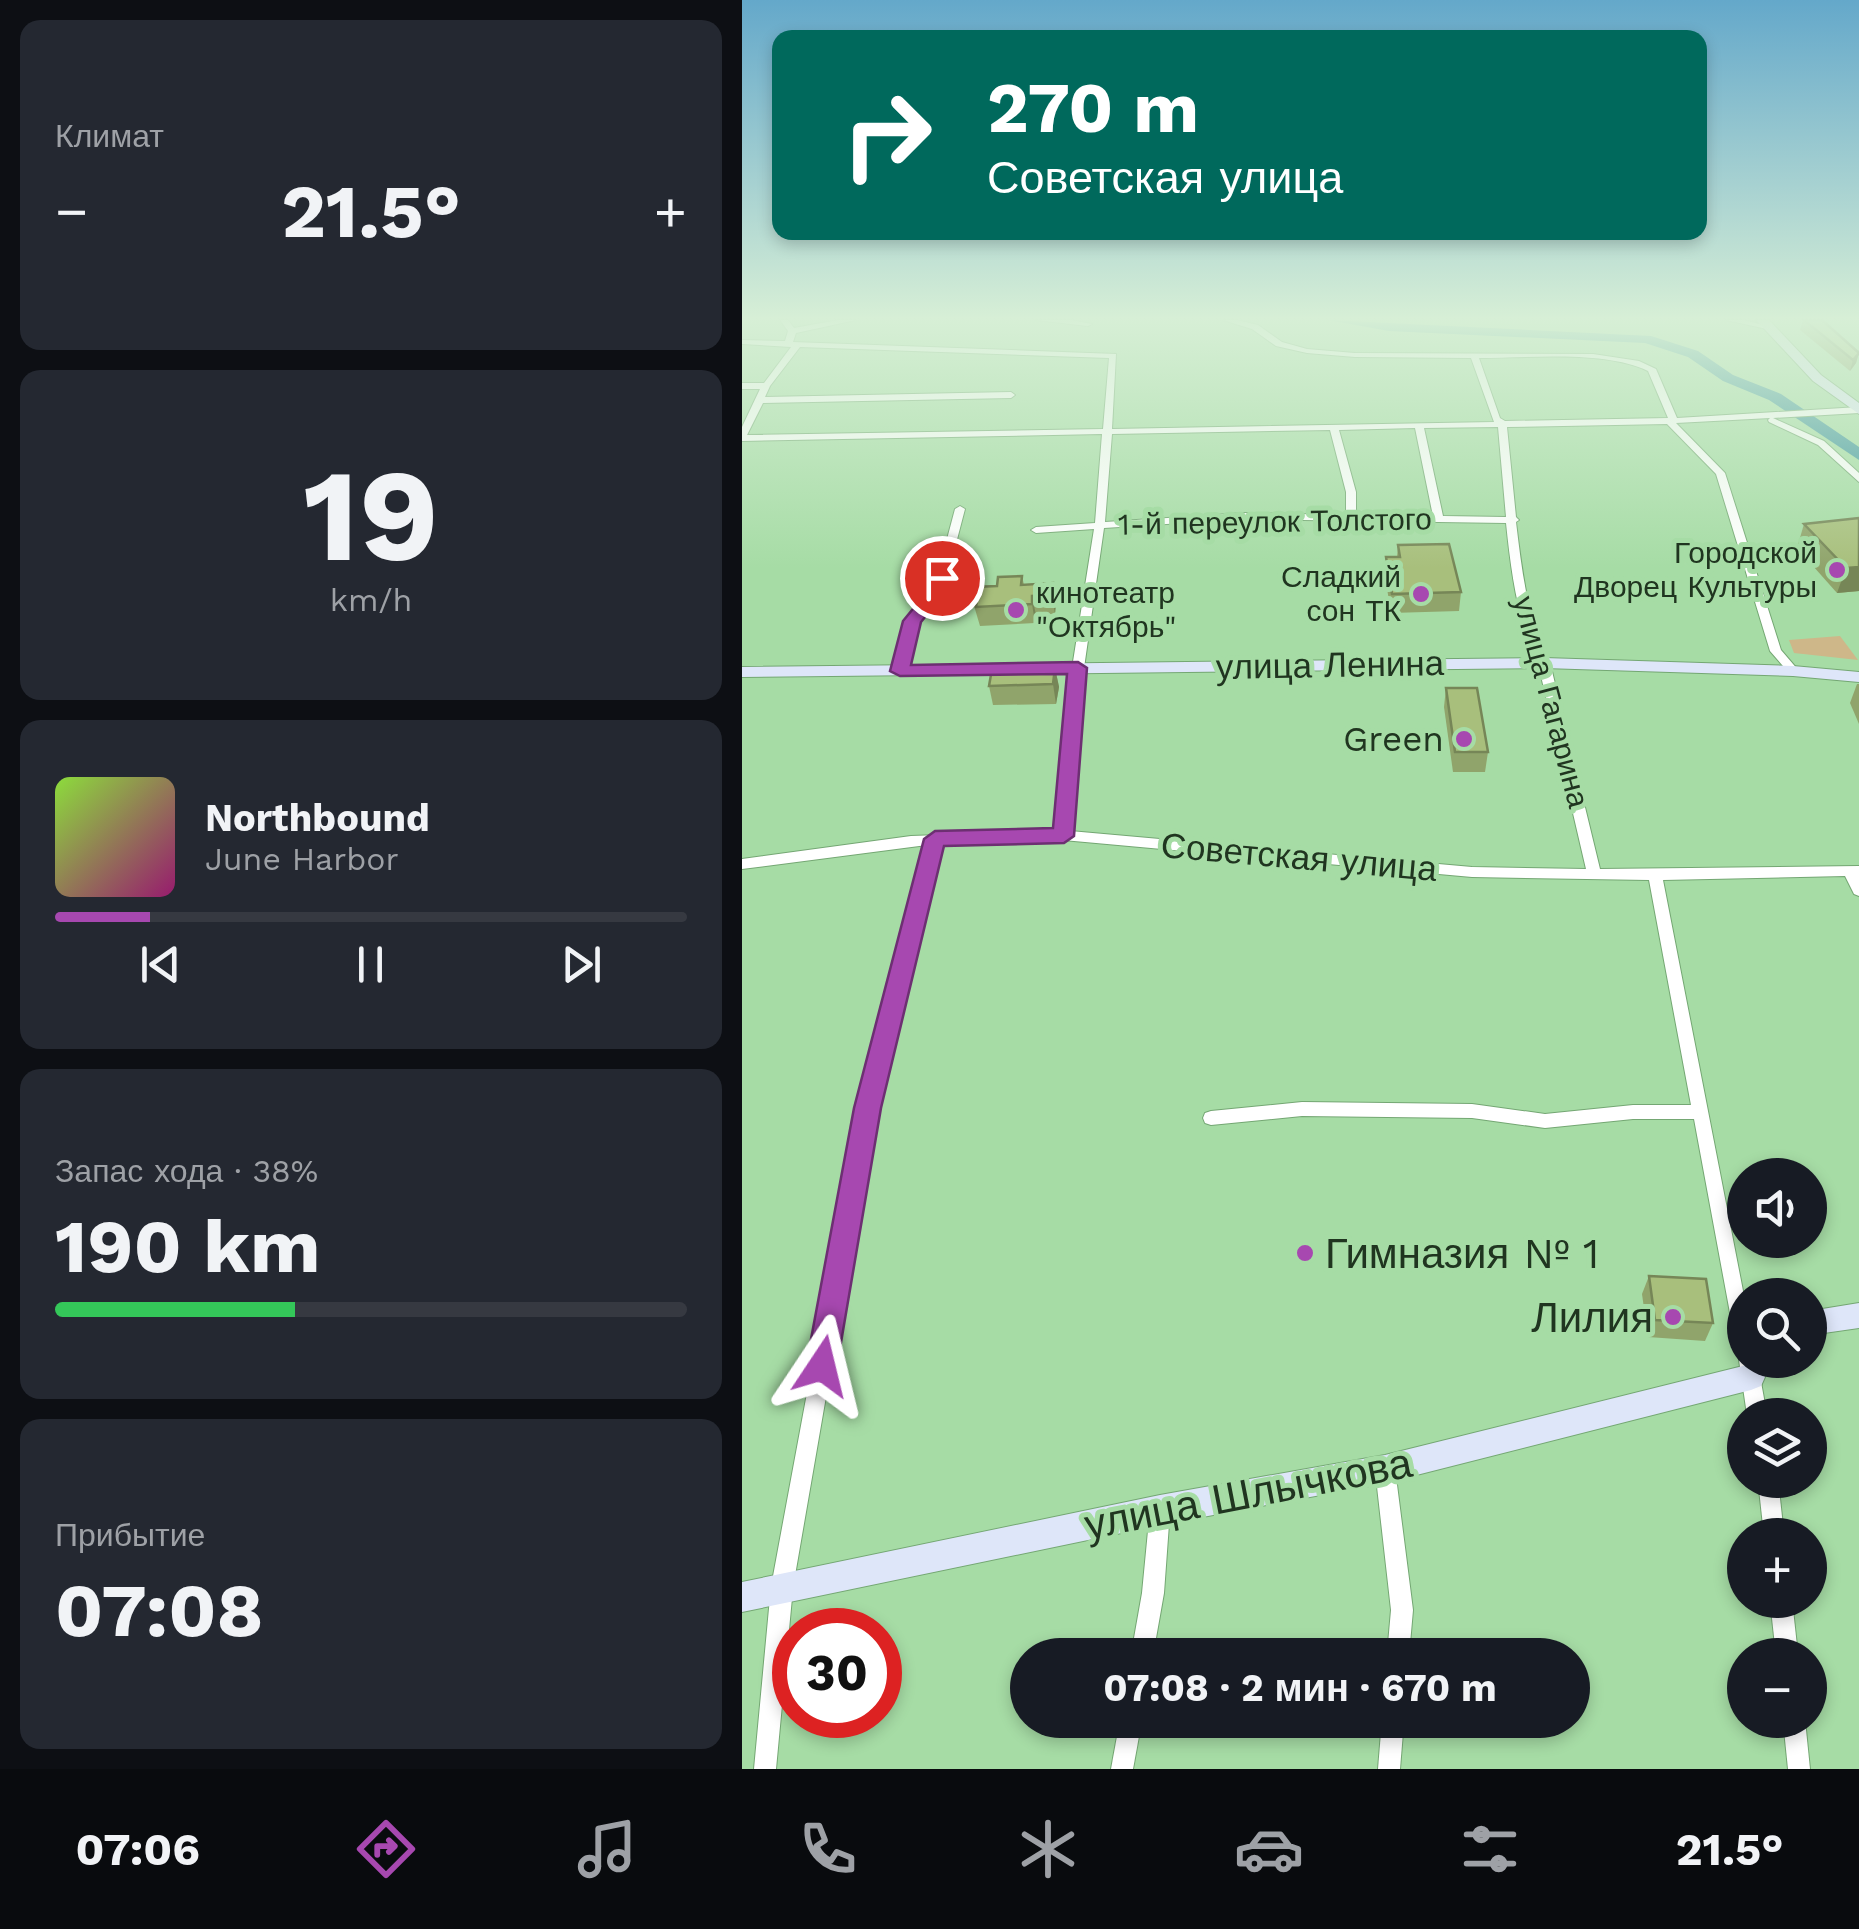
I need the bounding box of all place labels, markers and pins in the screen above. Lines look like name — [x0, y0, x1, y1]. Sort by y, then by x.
place label: Городской Дворец Культуры — [1574, 535, 1817, 604]
pin — [900, 536, 985, 621]
place label: Сладкий сон ТК — [1281, 559, 1402, 628]
marker: Городской Дворец Культуры — [1826, 559, 1848, 581]
place label: кинотеатр "Октябрь" — [1036, 575, 1176, 644]
marker: Сладкий сон ТК — [1410, 583, 1432, 605]
marker: кинотеатр "Октябрь" — [1005, 599, 1027, 621]
place label: Green — [1343, 718, 1444, 760]
marker: Green — [1453, 728, 1475, 750]
place label: Гимназия № 1 — [1325, 1229, 1599, 1278]
marker: Гимназия № 1 — [1294, 1242, 1316, 1264]
place label: Лилия — [1531, 1293, 1653, 1342]
marker: Лилия — [1662, 1306, 1684, 1328]

